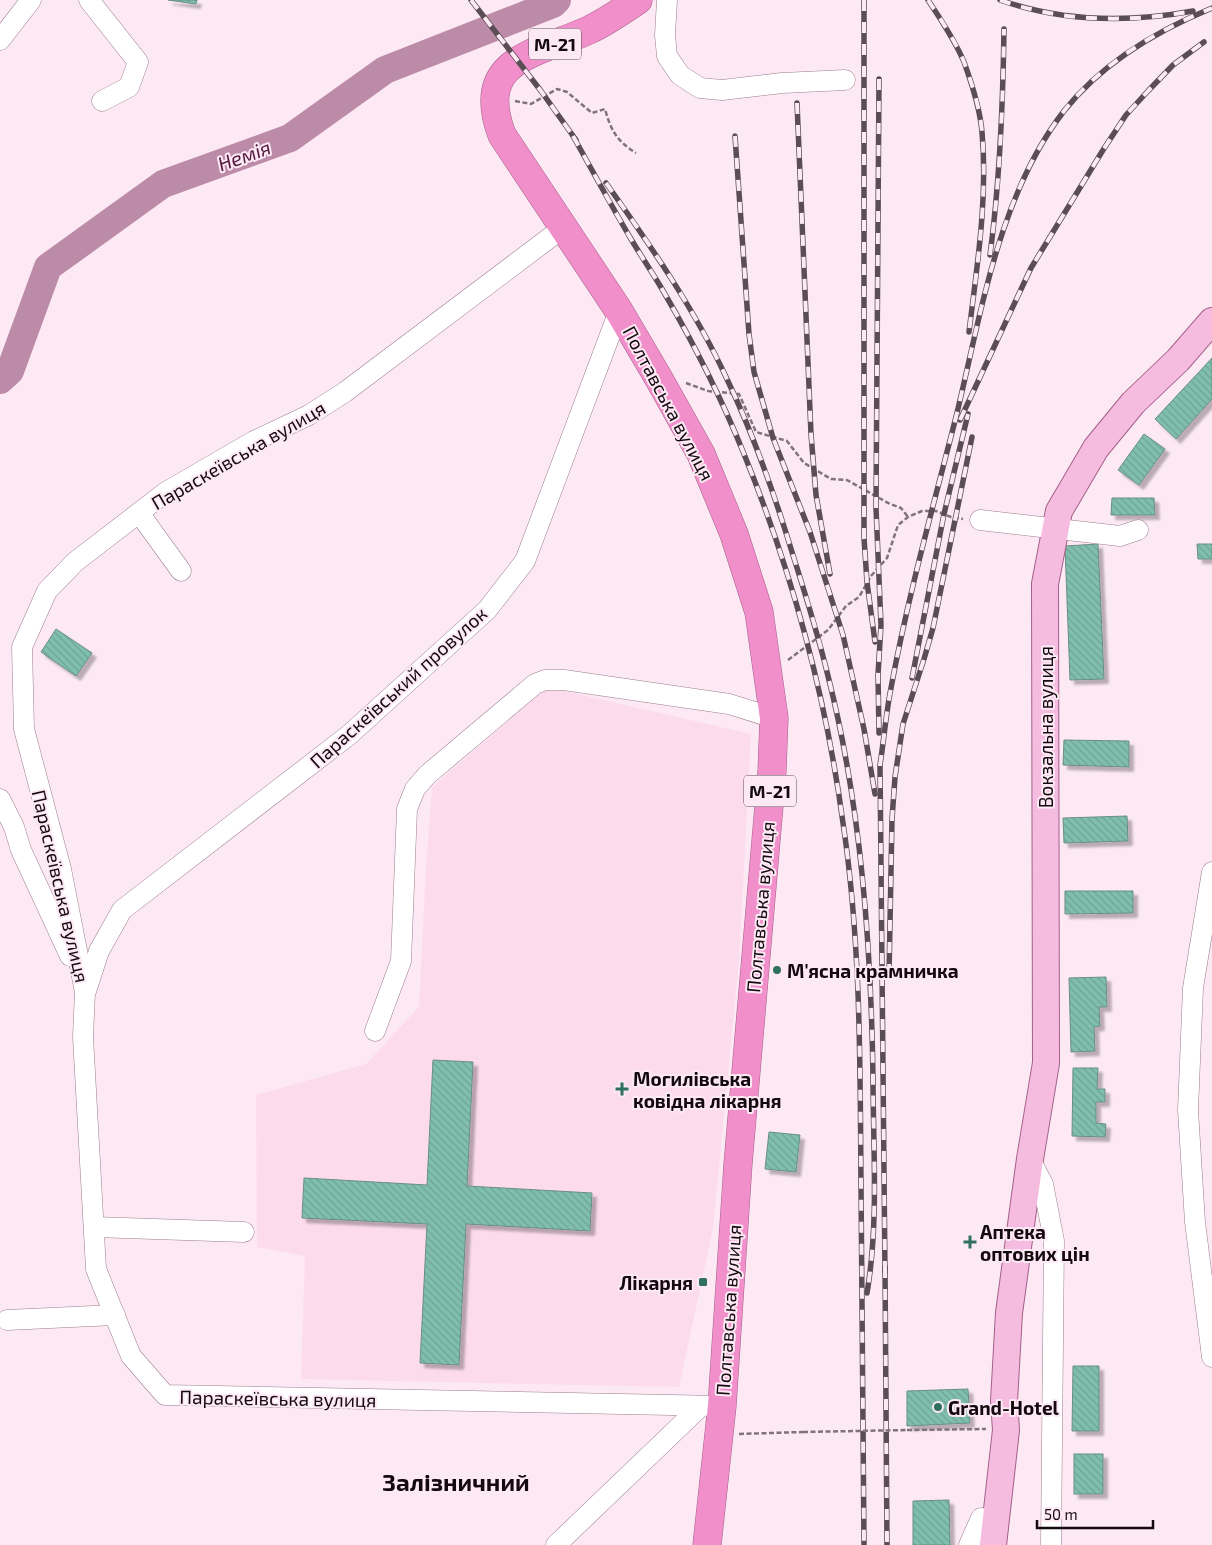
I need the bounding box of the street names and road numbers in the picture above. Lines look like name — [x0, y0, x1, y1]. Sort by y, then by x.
road number: М-21 — [529, 29, 581, 60]
street label: Полтавська вулиця — [618, 322, 719, 485]
street label: Параскеївська вулиця — [147, 396, 330, 515]
street label: Параскеївський провулок — [305, 601, 492, 773]
street label: Вокзальна вулиця — [1034, 646, 1058, 808]
road number: М-21 — [744, 776, 796, 806]
street label: Параскеївська вулиця — [27, 787, 94, 985]
street label: Полтавська вулиця — [741, 820, 780, 994]
street label: Полтавська вулиця — [711, 1224, 746, 1397]
street label: Параскеївська вулиця — [179, 1385, 377, 1412]

